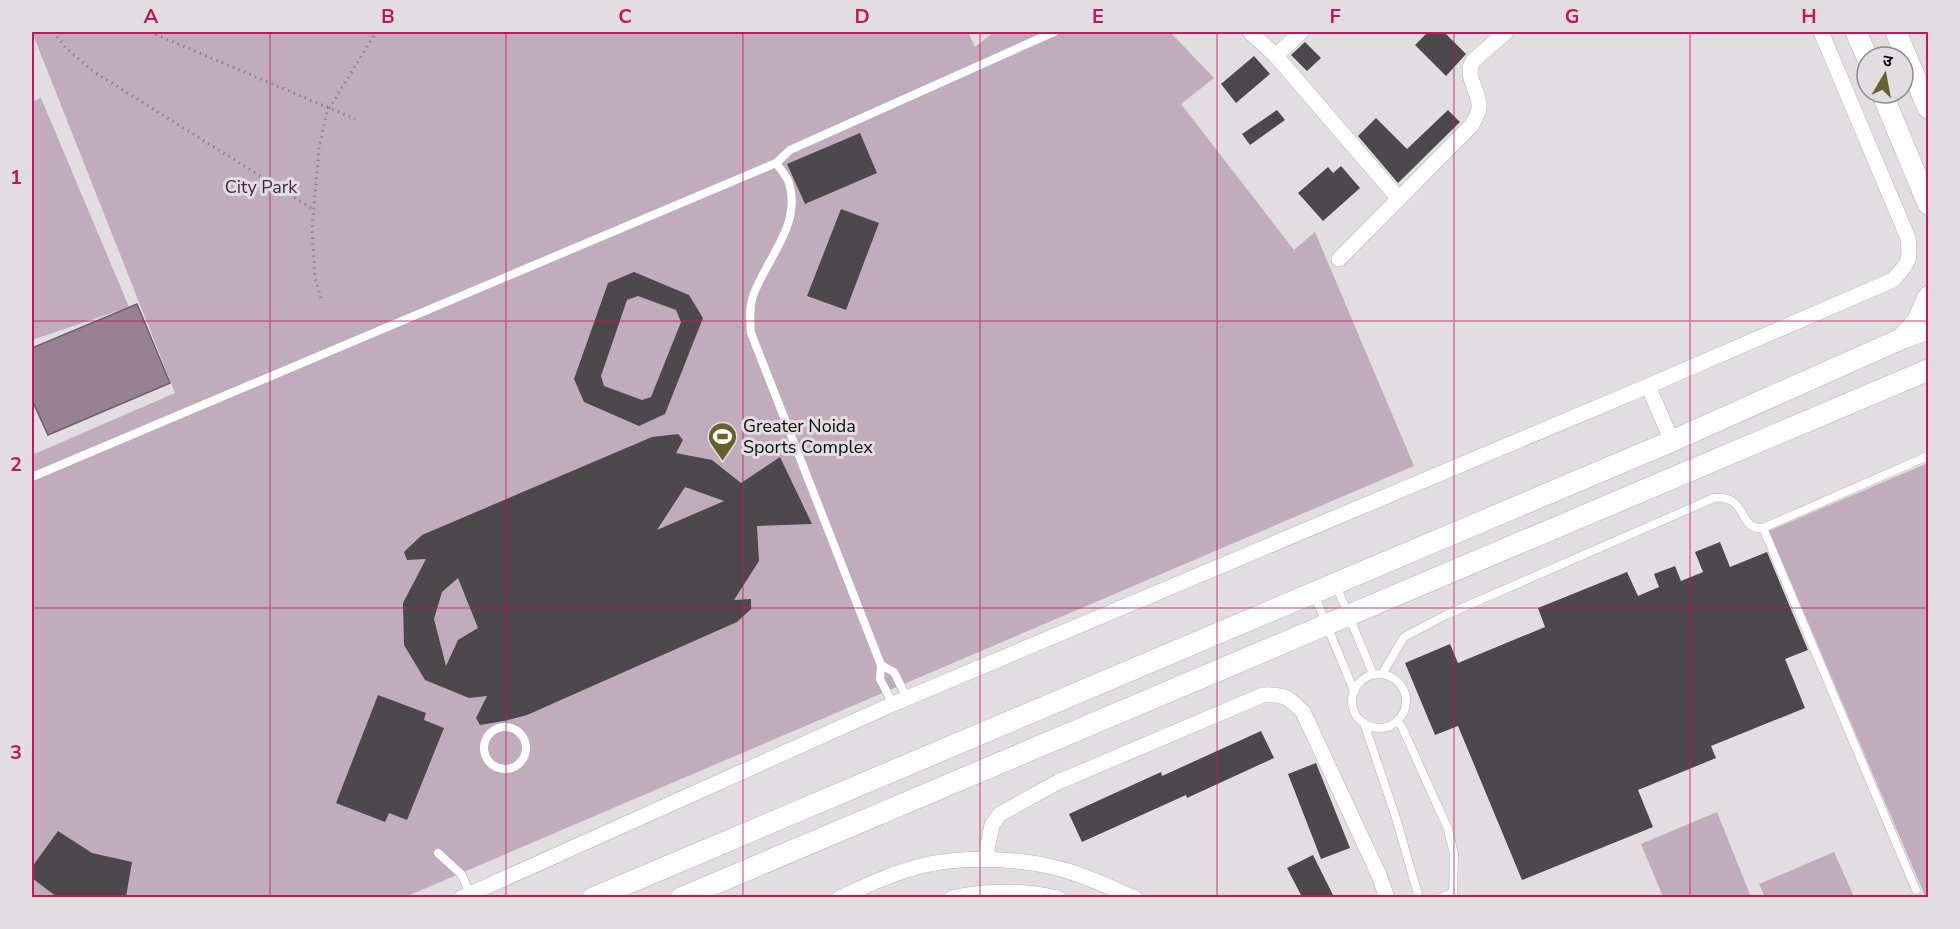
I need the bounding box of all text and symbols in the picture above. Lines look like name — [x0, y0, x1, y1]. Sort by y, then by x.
text: A — [144, 3, 159, 30]
text: B — [381, 3, 395, 30]
text: C — [618, 3, 632, 30]
text: D — [854, 3, 870, 30]
text: E — [1092, 3, 1104, 30]
text: F — [1329, 3, 1341, 30]
text: G — [1565, 3, 1579, 30]
text: H — [1801, 3, 1817, 30]
north arrow — [1855, 45, 1915, 105]
text: उ — [1881, 50, 1895, 73]
text: 1 — [10, 164, 22, 191]
park label: City Park — [225, 175, 298, 199]
place label: Greater Noida Sports Complex — [743, 414, 873, 459]
sports icon: Greater Noida Sports Complex — [706, 420, 738, 462]
text: 2 — [10, 451, 22, 478]
text: 3 — [10, 739, 22, 766]

